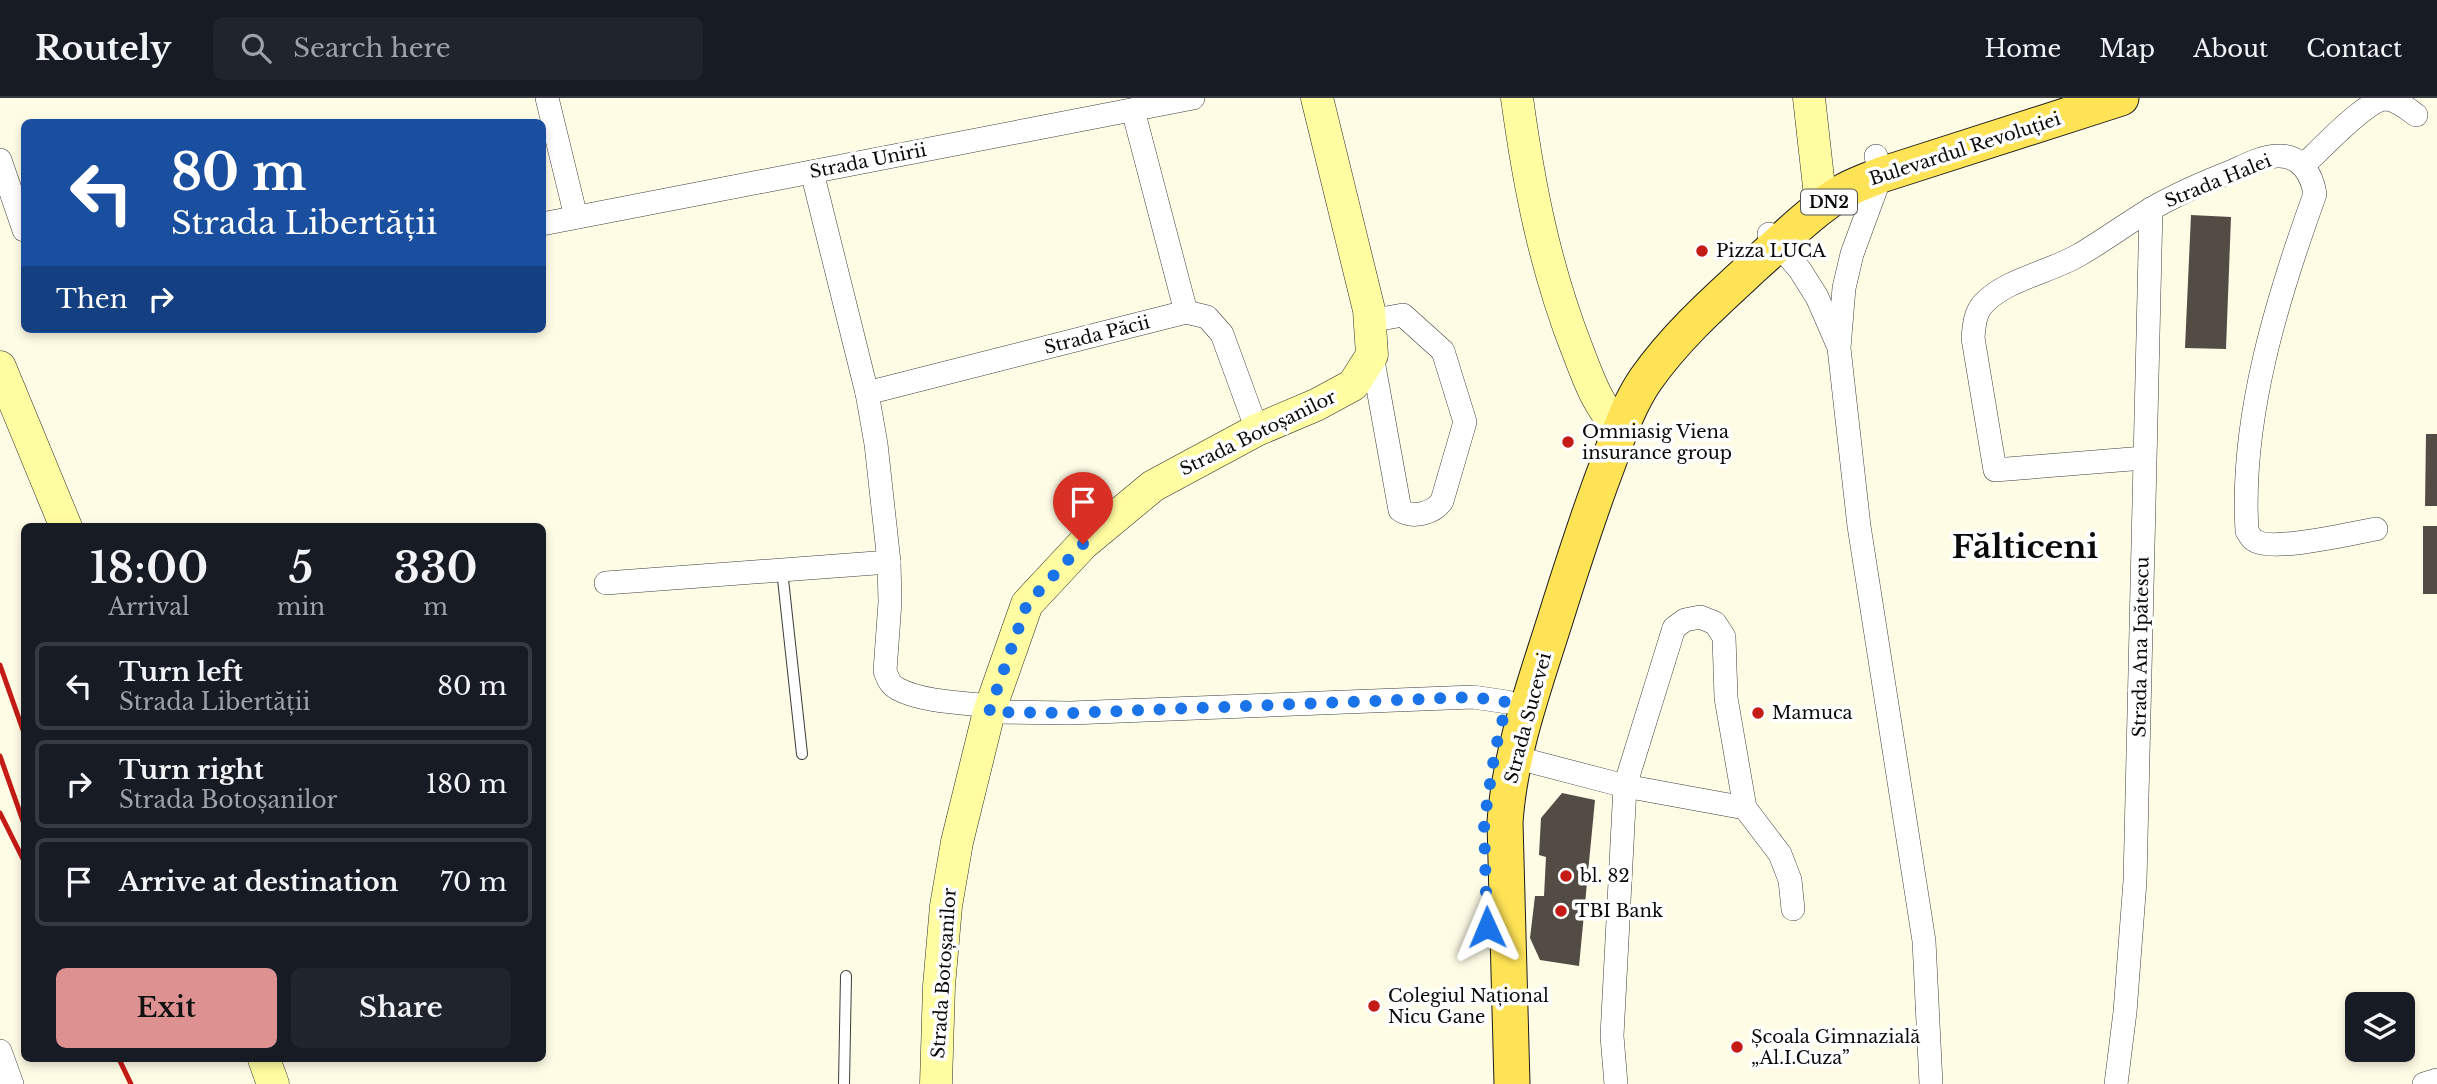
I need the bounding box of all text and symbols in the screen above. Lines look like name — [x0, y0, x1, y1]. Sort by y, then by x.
search box — [213, 17, 703, 80]
text: Routely — [35, 28, 171, 69]
icon: search — [237, 29, 275, 67]
text: Search here — [293, 32, 451, 64]
text: Home — [1985, 34, 2061, 63]
text: Map — [2099, 34, 2155, 63]
text: About — [2193, 34, 2268, 63]
text: Contact — [2306, 34, 2402, 63]
street label: Bulevardul Revoluției — [1867, 108, 2063, 190]
street label: Strada Unirii — [808, 139, 928, 183]
text: 80 m — [171, 142, 306, 203]
icon: left — [56, 147, 147, 238]
street label: Strada Halei — [2162, 150, 2274, 212]
road number: DN2 — [1801, 190, 1857, 214]
text: Strada Libertății — [171, 203, 437, 243]
place label: Pizza LUCA — [1716, 240, 1827, 262]
marker: Pizza LUCA — [1694, 243, 1710, 259]
icon: right — [142, 280, 180, 318]
text: Then — [56, 283, 128, 315]
street label: Strada Păcii — [1042, 311, 1152, 359]
street label: Strada Botoșanilor — [1176, 385, 1340, 480]
place label: Omniasig Viena insurance group — [1582, 421, 1732, 464]
marker: Omniasig Viena insurance group — [1560, 434, 1576, 450]
pin — [1053, 472, 1113, 544]
icon: arrive — [1064, 483, 1102, 521]
district label: Fălticeni — [1952, 527, 2099, 567]
text: 18:00 — [89, 542, 208, 594]
text: 5 — [289, 542, 313, 594]
text: 330 — [394, 542, 478, 594]
street label: Strada Ana Ipătescu — [2128, 556, 2154, 738]
text: Arrival — [108, 593, 190, 621]
text: min — [277, 593, 325, 621]
text: m — [423, 593, 448, 621]
street label: Strada Sucevei — [1500, 650, 1556, 786]
text: Turn left — [119, 656, 243, 688]
icon: left — [60, 667, 98, 705]
text: 80 m — [437, 670, 507, 702]
text: Strada Libertății — [119, 688, 310, 716]
place label: Mamuca — [1772, 702, 1853, 724]
marker: Mamuca — [1750, 705, 1766, 721]
text: Turn right — [119, 754, 264, 786]
icon: right — [60, 765, 98, 803]
text: 180 m — [426, 768, 507, 800]
text: Strada Botoșanilor — [119, 786, 338, 814]
icon: arrive — [60, 863, 98, 901]
place label: bl. 82 — [1579, 865, 1630, 887]
text: Arrive at destination — [119, 866, 399, 898]
text: 70 m — [440, 866, 507, 898]
marker: bl. 82 — [1558, 868, 1574, 884]
street label: Strada Botoșanilor — [927, 887, 961, 1059]
position arrow — [1450, 890, 1524, 964]
place label: TBI Bank — [1575, 900, 1663, 922]
marker: TBI Bank — [1553, 903, 1569, 919]
button: Exit — [56, 968, 277, 1048]
button: Share — [291, 968, 511, 1048]
place label: Colegiul Național Nicu Gane — [1388, 985, 1549, 1028]
map controls — [2345, 992, 2415, 1062]
button: layers — [2345, 992, 2415, 1062]
marker: Colegiul Național Nicu Gane — [1366, 998, 1382, 1014]
place label: Școala Gimnazială „Al.I.Cuza” — [1751, 1026, 1920, 1069]
marker: Școala Gimnazială „Al.I.Cuza” — [1729, 1039, 1745, 1055]

